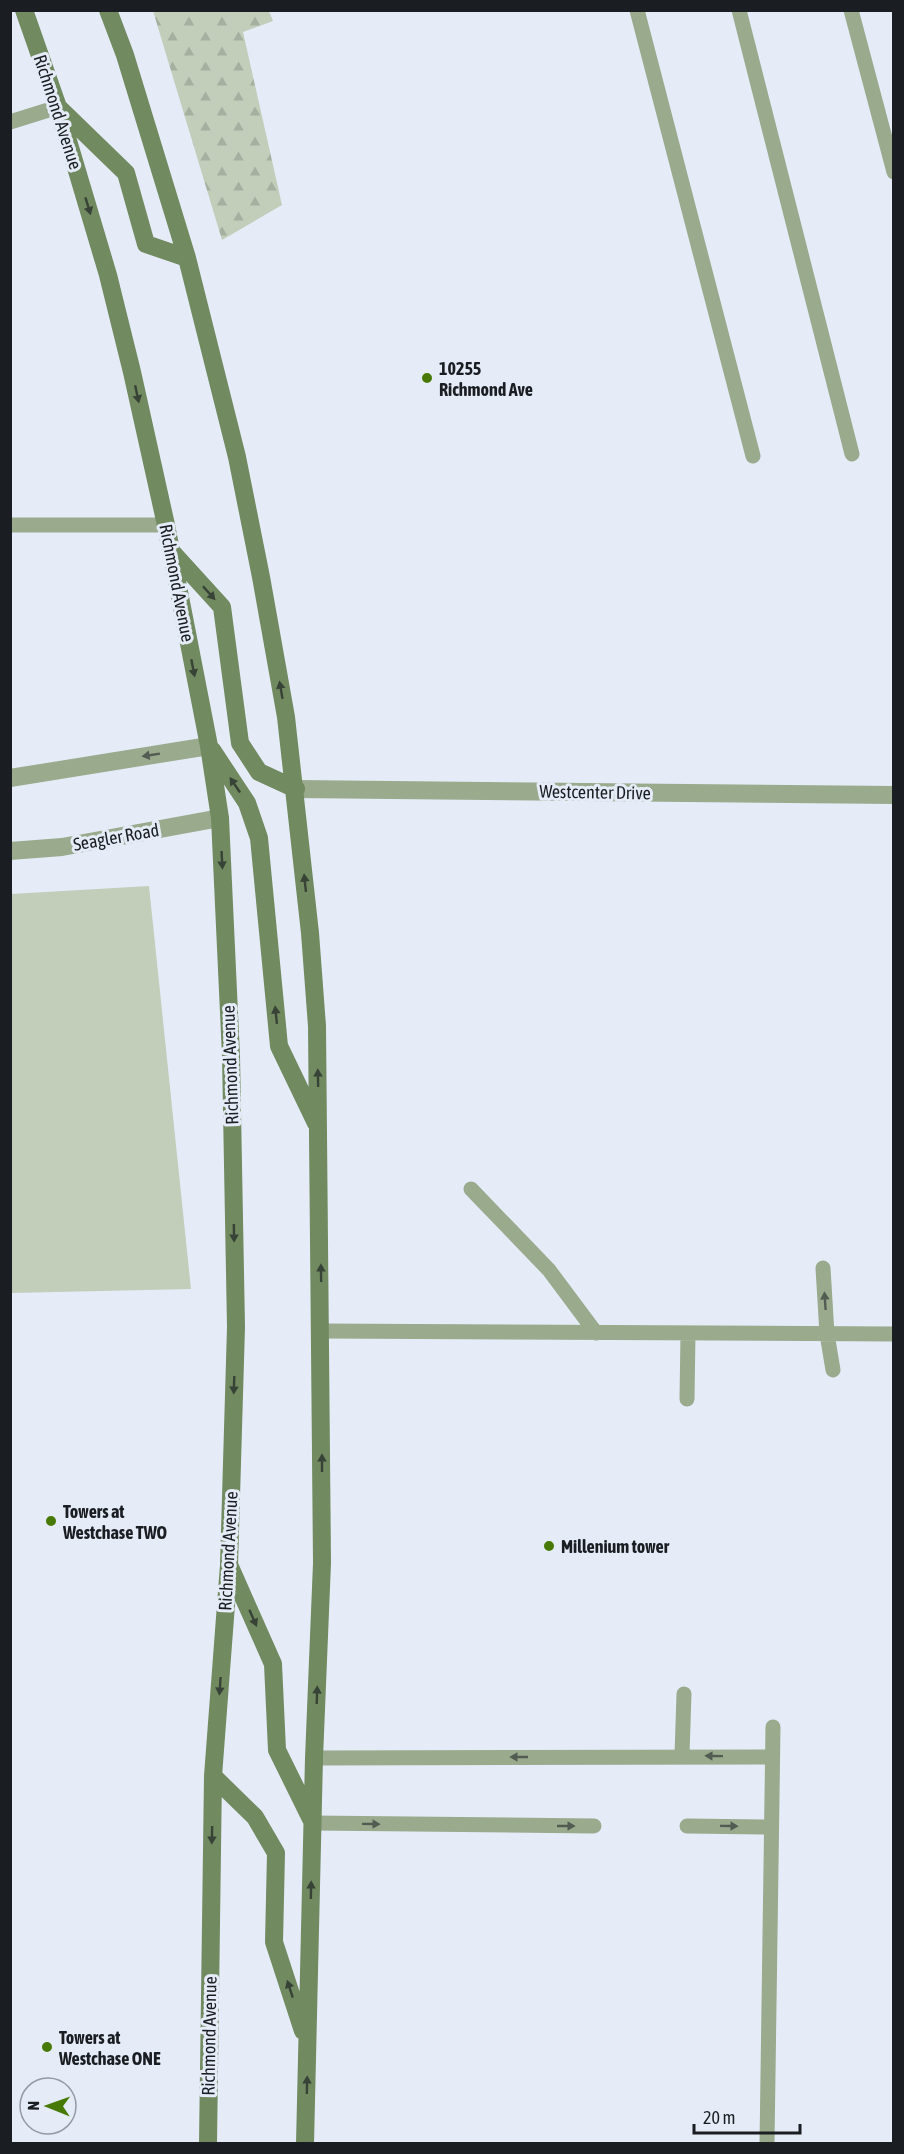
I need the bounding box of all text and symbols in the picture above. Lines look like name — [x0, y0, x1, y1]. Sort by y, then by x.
street label: Richmond Avenue — [30, 52, 86, 172]
one-way arrow — [84, 197, 93, 215]
place label: 10255 Richmond Ave — [439, 358, 533, 400]
marker: 10255 Richmond Ave — [420, 371, 434, 385]
one-way arrow — [132, 385, 142, 404]
street label: Richmond Avenue — [155, 522, 199, 644]
one-way arrow — [202, 585, 216, 600]
one-way arrow — [189, 658, 198, 677]
one-way arrow — [276, 680, 285, 699]
one-way arrow — [141, 751, 160, 760]
one-way arrow — [229, 777, 241, 793]
street label: Westcenter Drive — [539, 781, 651, 803]
street label: Seagler Road — [71, 819, 161, 855]
one-way arrow — [217, 851, 226, 870]
one-way arrow — [300, 874, 310, 893]
street label: Richmond Avenue — [217, 1005, 243, 1125]
one-way arrow — [271, 1006, 281, 1025]
one-way arrow — [313, 1068, 322, 1087]
one-way arrow — [229, 1223, 239, 1242]
one-way arrow — [316, 1263, 325, 1282]
one-way arrow — [820, 1292, 829, 1311]
one-way arrow — [229, 1376, 239, 1395]
one-way arrow — [317, 1454, 327, 1473]
street label: Richmond Avenue — [214, 1491, 242, 1611]
place label: Towers at Westchase TWO — [62, 1501, 167, 1543]
marker: Towers at Westchase TWO — [44, 1514, 58, 1528]
place label: Millenium tower — [561, 1536, 670, 1557]
marker: Millenium tower — [542, 1539, 556, 1553]
one-way arrow — [248, 1610, 257, 1627]
one-way arrow — [215, 1677, 224, 1696]
one-way arrow — [312, 1686, 321, 1705]
one-way arrow — [704, 1751, 723, 1761]
one-way arrow — [509, 1752, 528, 1762]
one-way arrow — [362, 1819, 381, 1829]
one-way arrow — [556, 1821, 575, 1831]
one-way arrow — [720, 1822, 739, 1831]
one-way arrow — [207, 1825, 217, 1844]
one-way arrow — [306, 1881, 316, 1900]
street label: Richmond Avenue — [197, 1976, 221, 2096]
one-way arrow — [284, 1980, 294, 1998]
place label: Towers at Westchase ONE — [58, 2027, 161, 2069]
marker: Towers at Westchase ONE — [40, 2040, 54, 2054]
north arrow — [18, 2076, 78, 2136]
one-way arrow — [302, 2076, 311, 2095]
scale bar — [694, 2097, 800, 2135]
text: N — [24, 2101, 42, 2111]
text: 20 m — [703, 2107, 735, 2128]

